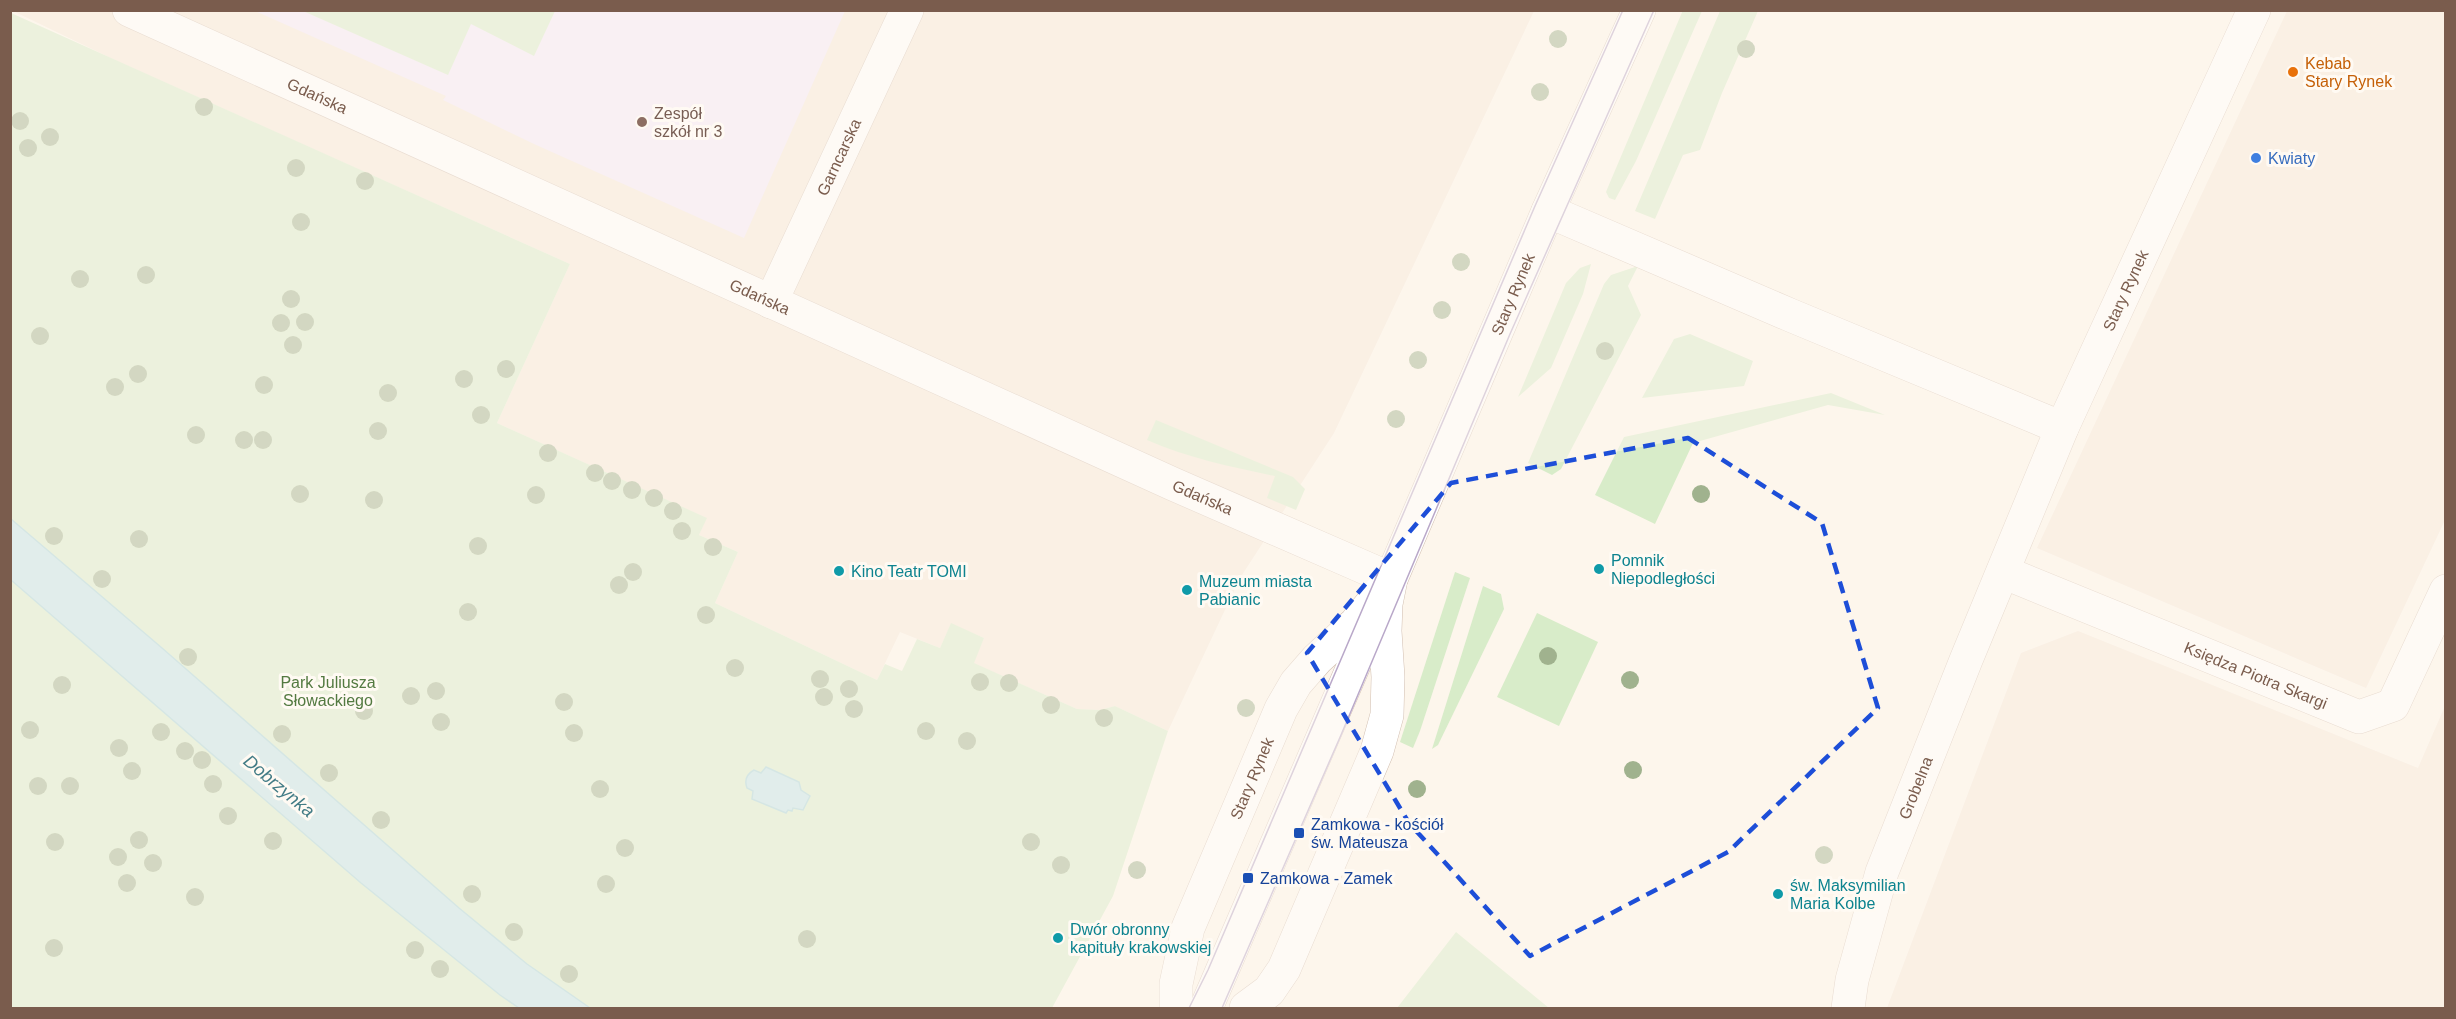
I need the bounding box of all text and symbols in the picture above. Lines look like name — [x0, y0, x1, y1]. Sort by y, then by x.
place label: Kebab Stary Rynek — [2305, 55, 2393, 90]
marker: Kebab Stary Rynek — [2286, 65, 2300, 79]
street label: Gdańska — [285, 75, 350, 117]
place label: Zespół szkół nr 3 — [654, 105, 723, 140]
marker: Zespół szkół nr 3 — [635, 115, 649, 129]
street label: Garncarska — [813, 116, 864, 198]
place label: Kwiaty — [2268, 150, 2315, 167]
marker: Kwiaty — [2249, 151, 2263, 165]
street label: Stary Rynek — [2099, 246, 2152, 333]
street label: Stary Rynek — [1488, 250, 1538, 338]
street label: Gdańska — [727, 276, 793, 318]
street label: Gdańska — [1170, 476, 1236, 518]
place label: Pomnik Niepodległości — [1611, 552, 1715, 587]
marker: Pomnik Niepodległości — [1592, 562, 1606, 576]
place label: Kino Teatr TOMI — [851, 563, 967, 580]
marker: Kino Teatr TOMI — [832, 564, 846, 578]
place label: Muzeum miasta Pabianic — [1199, 573, 1312, 608]
marker: Muzeum miasta Pabianic — [1180, 583, 1194, 597]
street label: Księdza Piotra Skargi — [2182, 638, 2330, 712]
park label: Park Juliusza Słowackiego — [280, 674, 376, 709]
street label: Stary Rynek — [1227, 734, 1277, 822]
water label: Dobrzynka — [240, 751, 318, 821]
street label: Grobelna — [1895, 754, 1935, 821]
place label: Zamkowa - kościół św. Mateusza — [1311, 816, 1444, 851]
marker: Zamkowa - kościół św. Mateusza — [1292, 826, 1306, 840]
place label: Zamkowa - Zamek — [1260, 870, 1393, 887]
marker: Zamkowa - Zamek — [1241, 871, 1255, 885]
place label: św. Maksymilian Maria Kolbe — [1790, 877, 1906, 912]
marker: św. Maksymilian Maria Kolbe — [1771, 887, 1785, 901]
place label: Dwór obronny kapituły krakowskiej — [1070, 921, 1211, 956]
marker: Dwór obronny kapituły krakowskiej — [1051, 931, 1065, 945]

